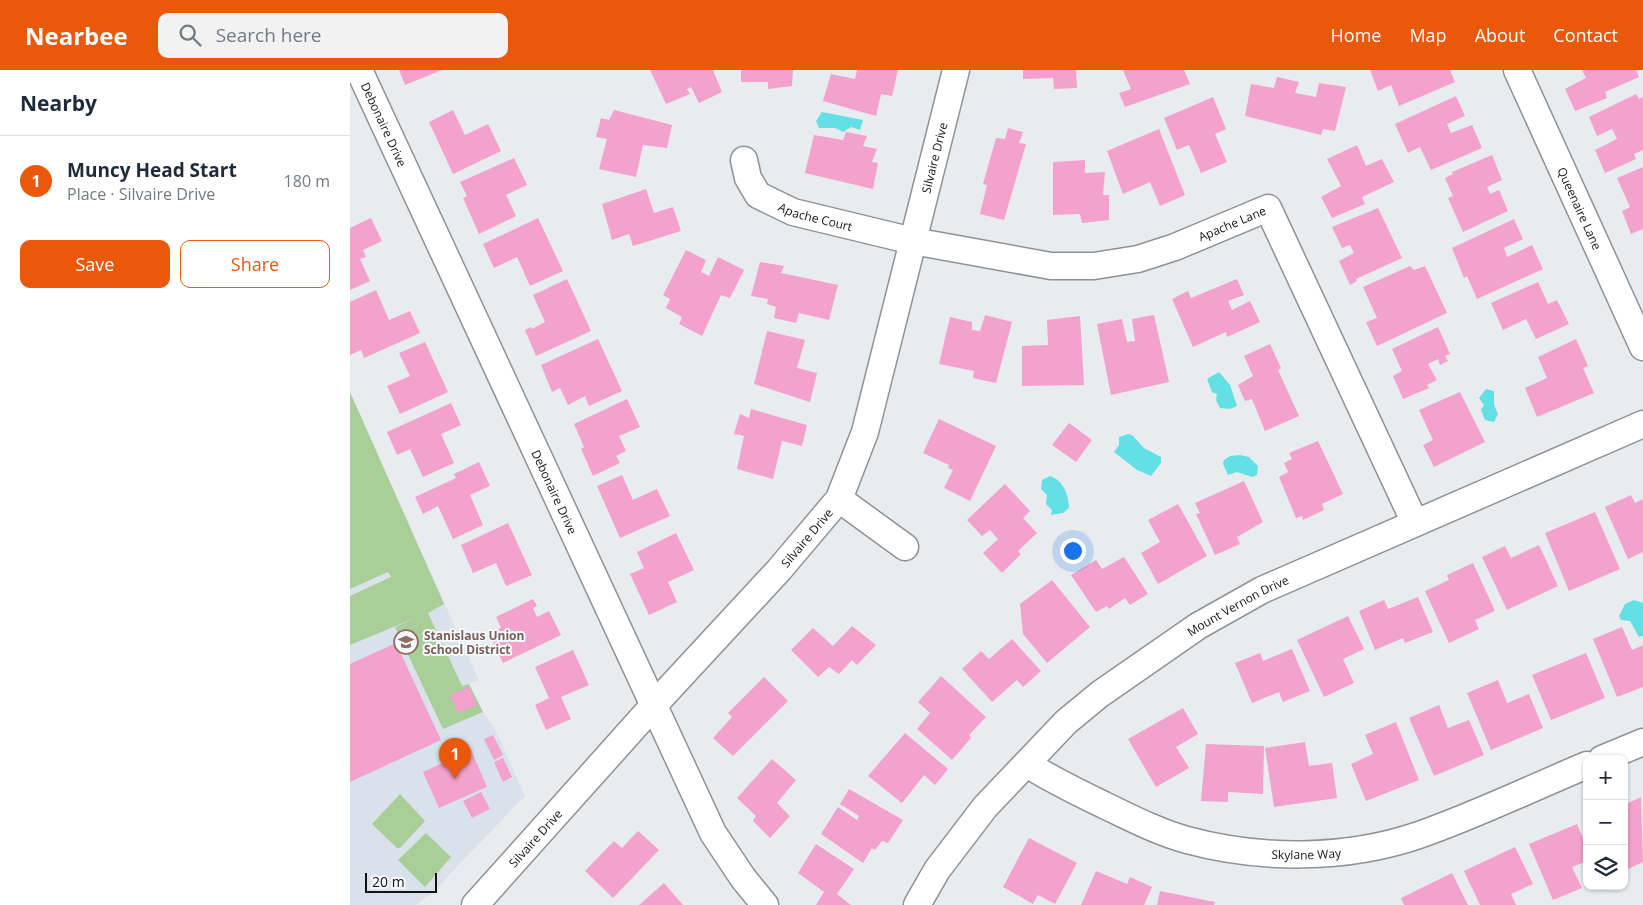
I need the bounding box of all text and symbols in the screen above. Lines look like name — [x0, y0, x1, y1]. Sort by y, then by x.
search box — [158, 13, 508, 58]
text: Nearbee — [25, 19, 128, 52]
icon: search — [176, 21, 204, 49]
text: Search here — [216, 22, 322, 48]
text: Home — [1331, 23, 1381, 47]
text: Map — [1409, 23, 1447, 47]
text: About — [1475, 23, 1525, 47]
text: Contact — [1553, 23, 1618, 47]
street label: Debonaire Drive — [357, 79, 411, 170]
text: Nearby — [20, 89, 97, 117]
street label: Silvaire Drive — [917, 120, 951, 195]
text: Muncy Head Start — [67, 157, 237, 183]
street label: Queenaire Lane — [1554, 164, 1606, 253]
text: 1 — [31, 170, 41, 192]
text: 180 m — [284, 170, 330, 192]
text: Place · Silvaire Drive — [67, 183, 215, 205]
street label: Apache Court — [776, 198, 854, 235]
street label: Apache Lane — [1196, 201, 1269, 245]
button: Save — [20, 240, 170, 288]
button: Share — [180, 240, 330, 288]
street label: Debonaire Drive — [528, 447, 582, 537]
street label: Silvaire Drive — [777, 504, 837, 571]
your location — [1060, 538, 1086, 564]
street label: Mount Vernon Drive — [1183, 571, 1291, 640]
place label: Stanislaus Union School District — [424, 627, 524, 658]
school or university icon: Stanislaus Union School District — [393, 629, 419, 655]
pin: 1 — [439, 738, 471, 779]
map controls — [1583, 755, 1628, 890]
button: + — [1583, 755, 1628, 800]
button: − — [1583, 800, 1628, 845]
street label: Silvaire Drive — [504, 805, 566, 871]
street label: Skylane Way — [1271, 844, 1343, 863]
button: layers — [1583, 845, 1628, 890]
scale bar — [365, 870, 438, 893]
text: 20 m — [372, 872, 405, 891]

